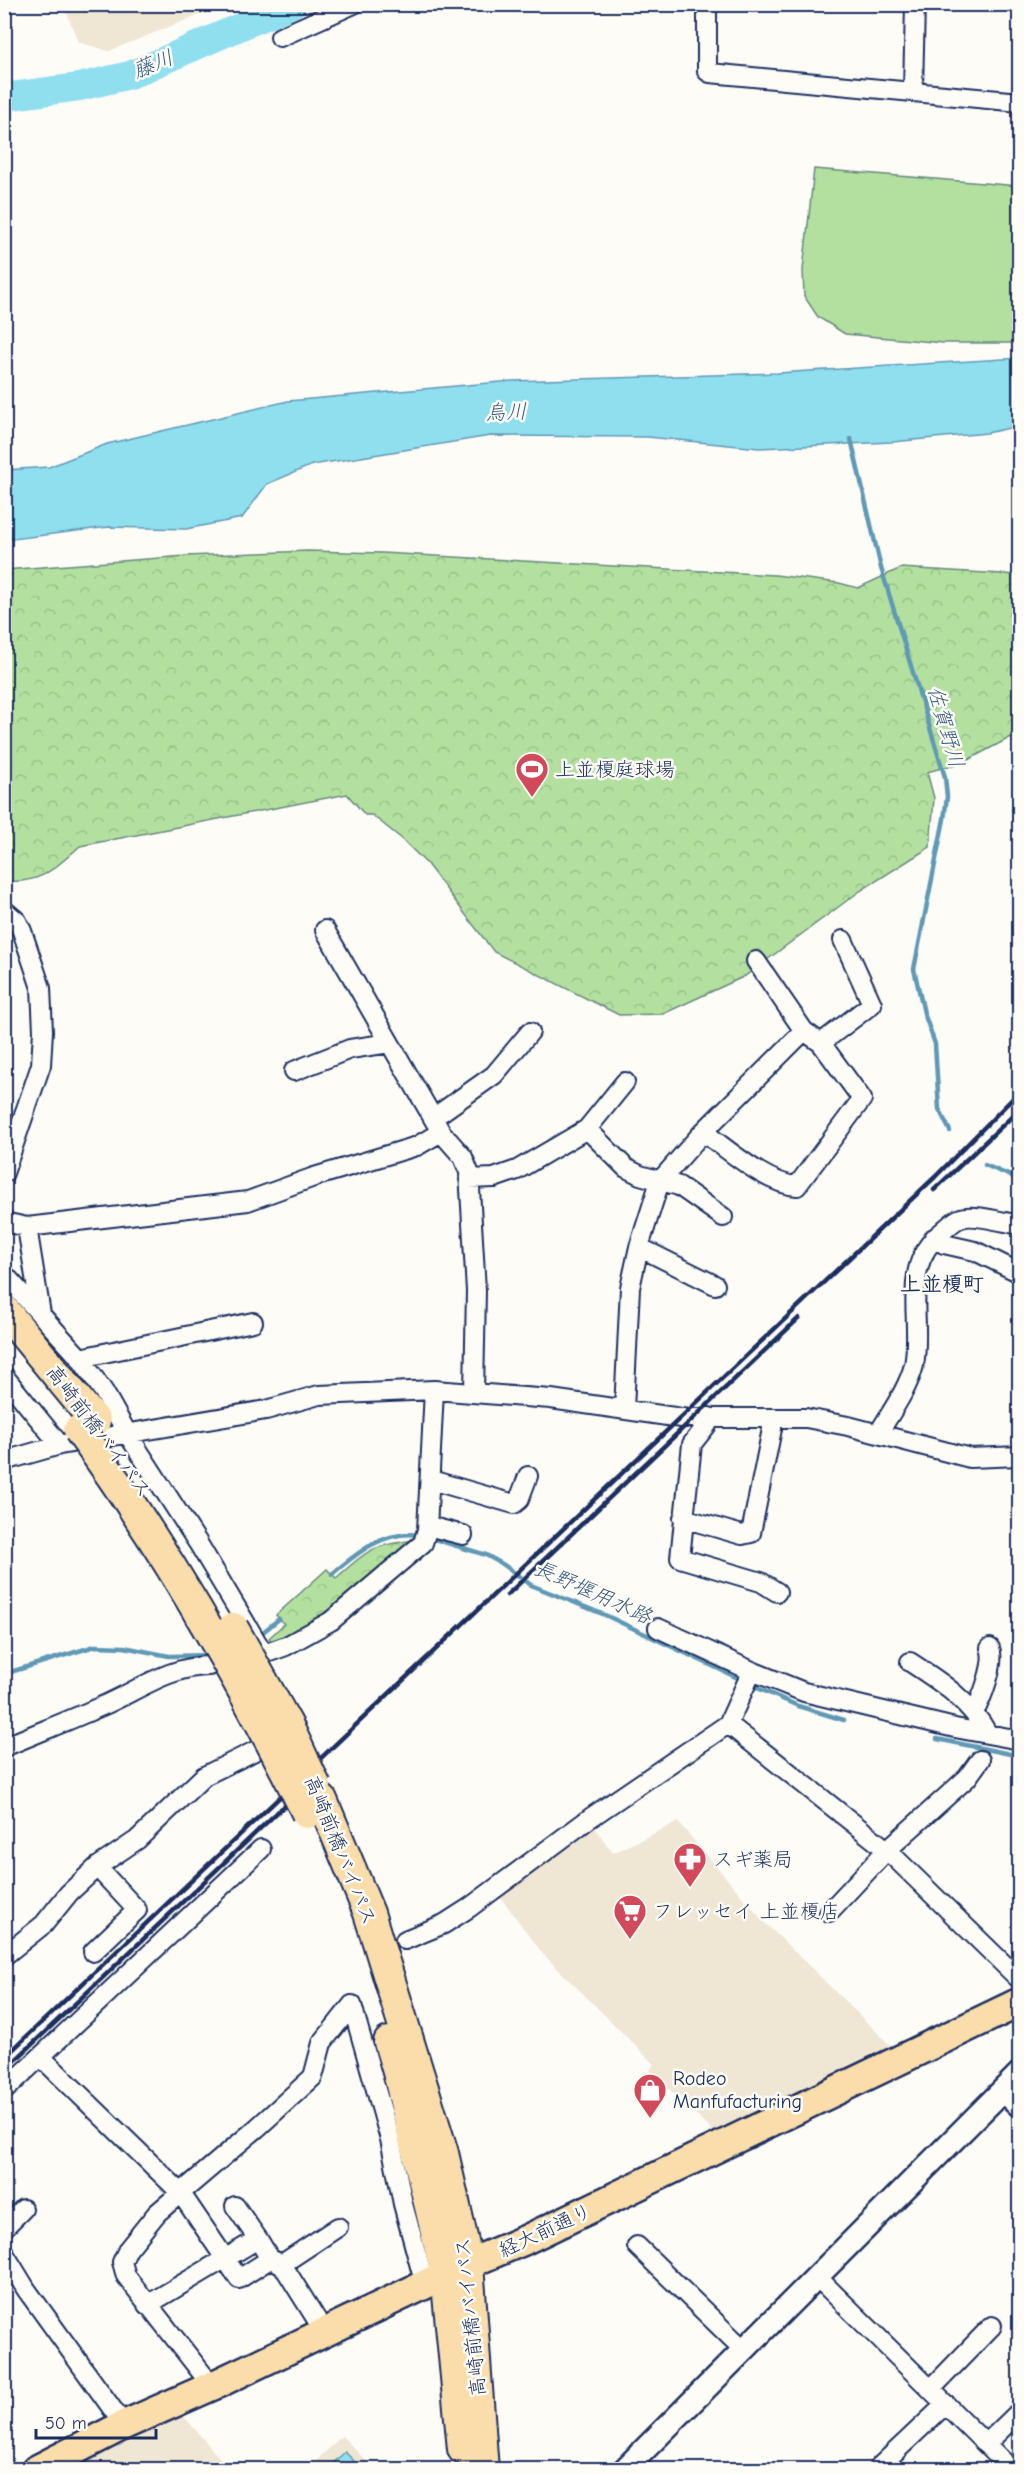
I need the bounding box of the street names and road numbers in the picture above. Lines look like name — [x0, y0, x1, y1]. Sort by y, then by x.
street label: 高崎前橋バイパス — [41, 1361, 156, 1502]
street label: 高崎前橋バイパス — [300, 1772, 381, 1928]
street label: 経大前通り — [495, 2199, 595, 2262]
street label: 高崎前橋バイパス — [451, 2236, 490, 2398]

